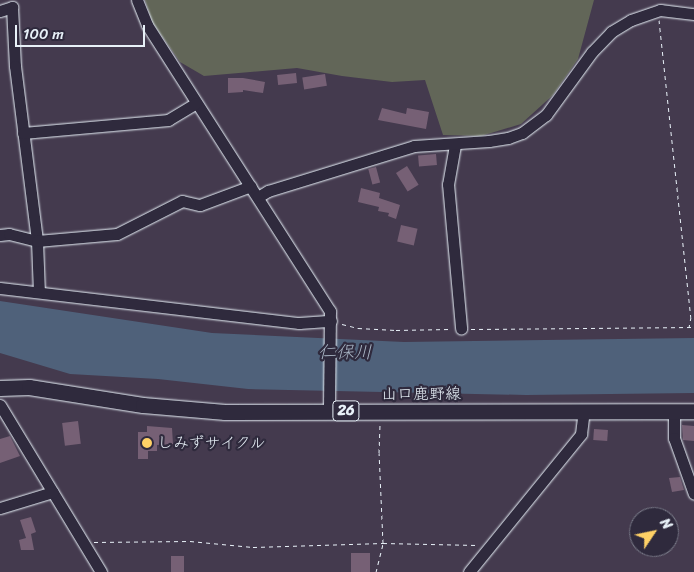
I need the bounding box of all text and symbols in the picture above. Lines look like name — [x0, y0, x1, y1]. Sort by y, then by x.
scale bar — [18, 15, 148, 47]
text: 100 m — [23, 21, 64, 47]
water label: 仁保川 — [318, 341, 372, 363]
street label: 山口鹿野線 — [381, 384, 461, 404]
road number: 26 — [332, 398, 360, 424]
place label: しみずサイクル — [157, 433, 269, 453]
marker: しみずサイクル — [141, 437, 153, 449]
north arrow — [629, 507, 679, 557]
text: N — [653, 513, 679, 535]

